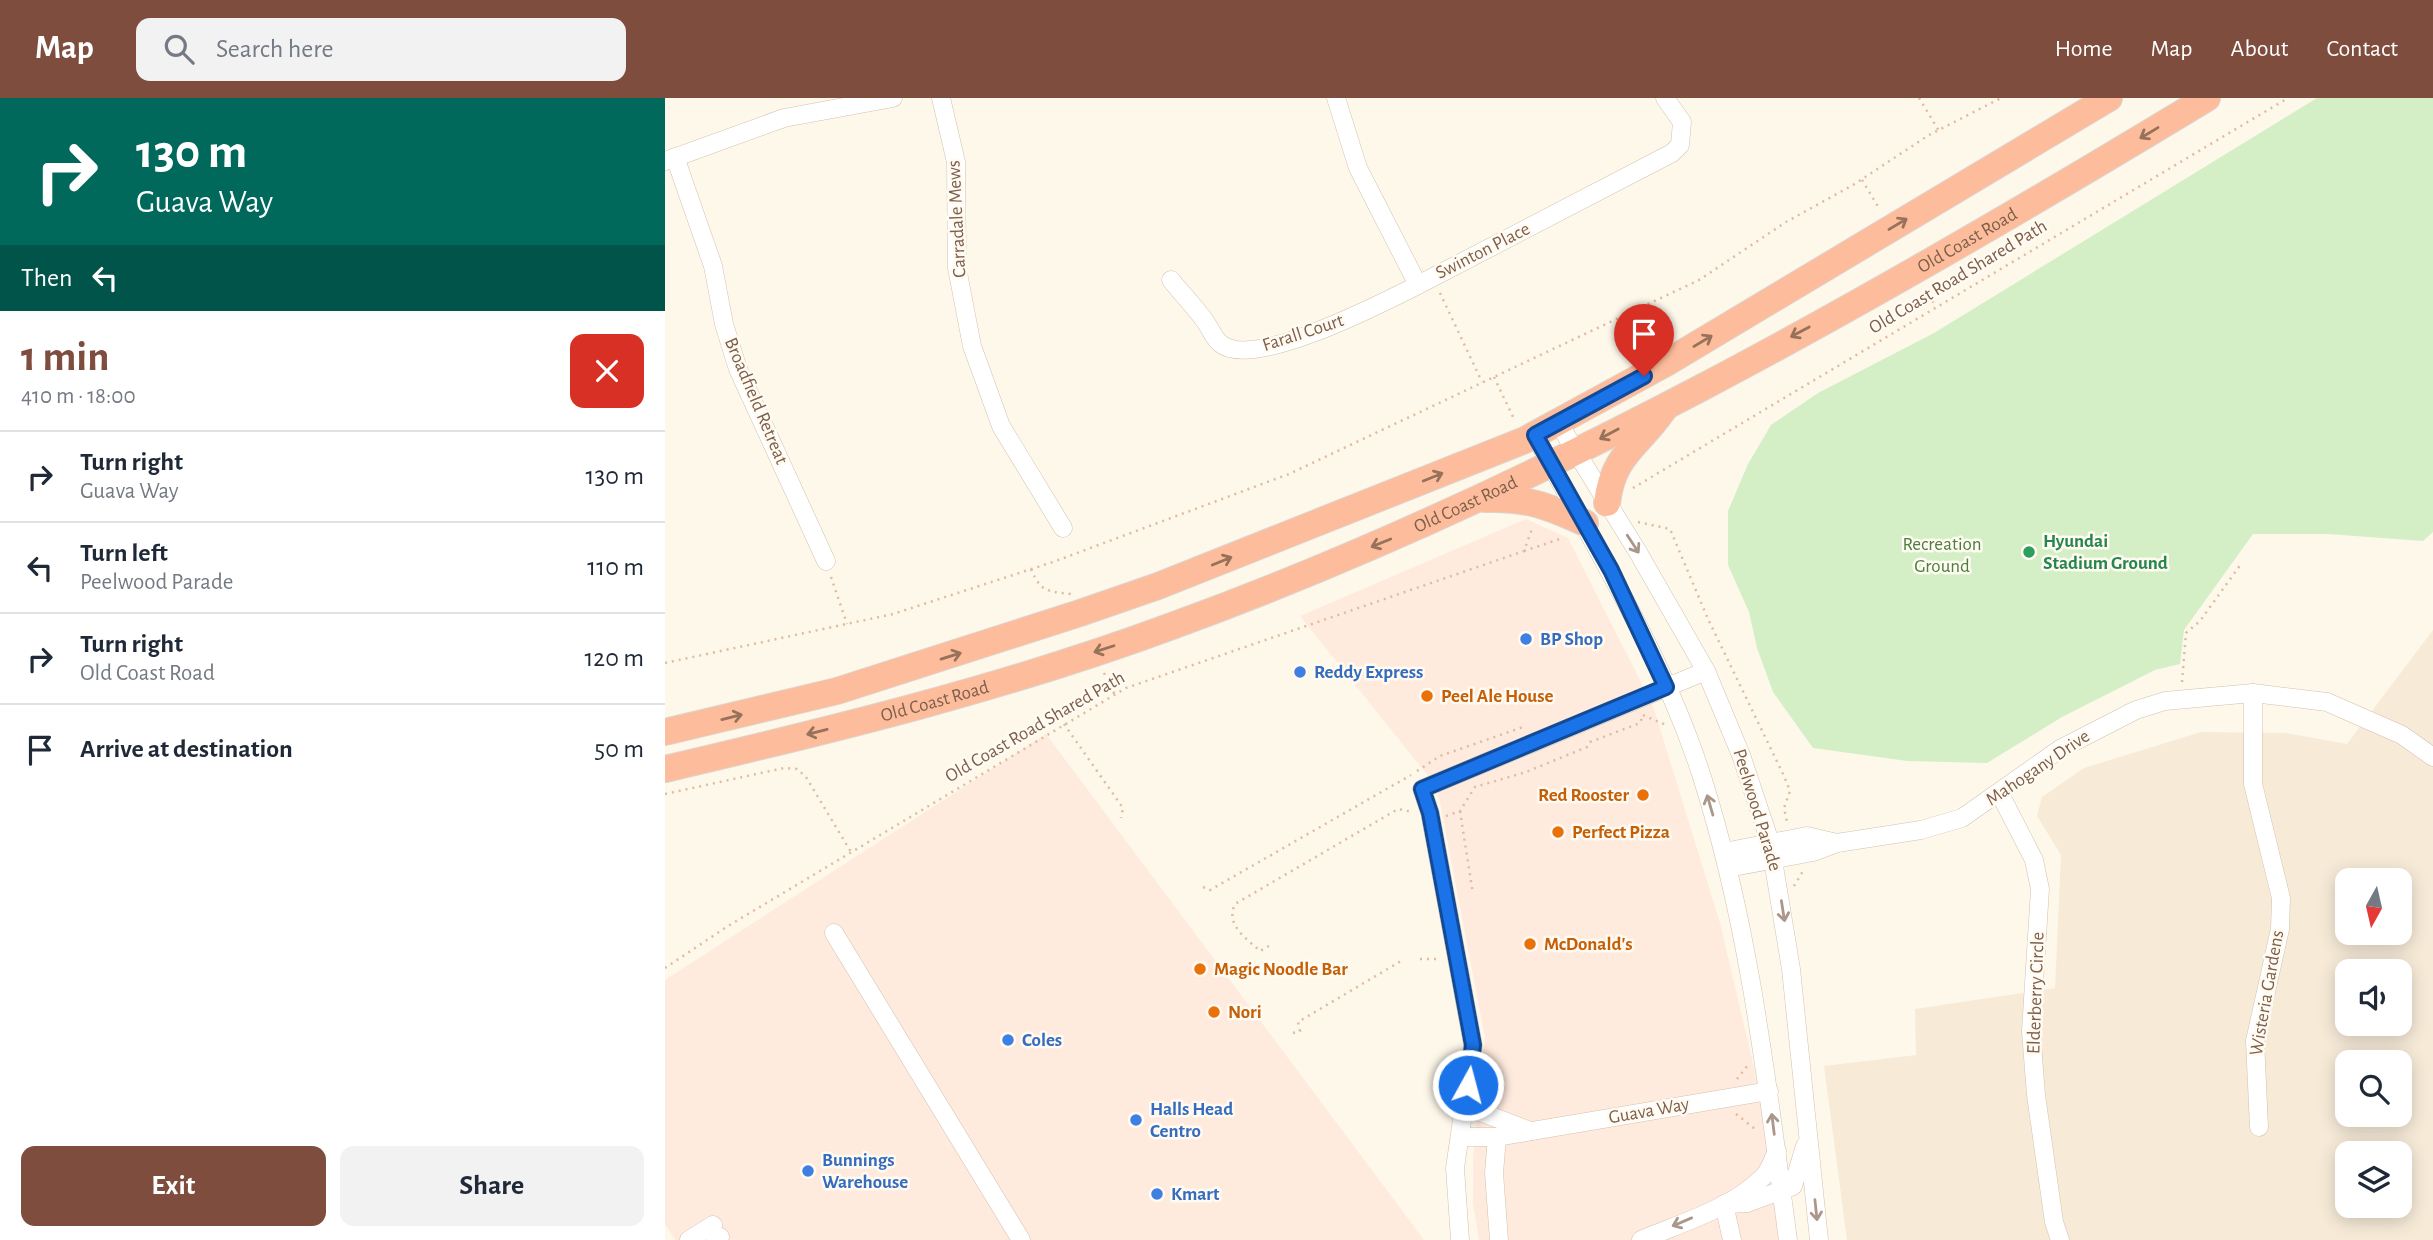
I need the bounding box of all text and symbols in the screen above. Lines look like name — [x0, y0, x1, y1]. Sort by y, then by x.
search box — [136, 18, 626, 81]
icon: search — [160, 30, 198, 68]
text: Map — [35, 32, 94, 65]
text: Search here — [216, 36, 334, 62]
text: Home — [2055, 37, 2113, 61]
text: Map — [2151, 37, 2193, 61]
text: About — [2231, 37, 2288, 61]
text: Contact — [2326, 37, 2398, 61]
icon: right — [21, 126, 112, 217]
one-way arrow — [2139, 127, 2159, 141]
text: 130 m — [136, 128, 247, 177]
street label: Carradale Mews — [944, 160, 970, 278]
text: Guava Way — [136, 186, 273, 218]
street label: Old Coast Road — [1914, 204, 2020, 276]
street label: Old Coast Road Shared Path — [1866, 216, 2050, 338]
one-way arrow — [1888, 217, 1908, 231]
street label: Swinton Place — [1433, 219, 1533, 283]
icon: left — [86, 259, 124, 297]
text: Then — [21, 265, 72, 291]
pin — [1614, 304, 1674, 376]
street label: Farall Court — [1260, 311, 1346, 355]
icon: arrive — [1625, 315, 1663, 353]
one-way arrow — [1790, 326, 1811, 339]
button: close — [570, 334, 644, 408]
one-way arrow — [1693, 334, 1713, 348]
street label: Broadfield Retreat — [721, 335, 791, 467]
text: 1 min — [21, 336, 110, 378]
text: 410 m · 18:00 — [21, 385, 136, 408]
one-way arrow — [1599, 427, 1619, 441]
text: Turn right — [80, 449, 183, 475]
icon: right — [21, 458, 59, 496]
text: 130 m — [586, 463, 644, 489]
one-way arrow — [1422, 470, 1443, 483]
street label: Old Coast Road — [1411, 472, 1520, 536]
text: Guava Way — [80, 480, 179, 503]
place label: Hyundai Stadium Ground — [2043, 532, 2168, 573]
one-way arrow — [1626, 534, 1640, 554]
park label: Recreation Ground — [1902, 535, 1982, 576]
one-way arrow — [1371, 537, 1393, 550]
text: Turn left — [80, 540, 168, 566]
marker: Hyundai Stadium Ground — [2021, 544, 2037, 560]
icon: left — [21, 549, 59, 587]
text: 110 m — [587, 554, 644, 580]
one-way arrow — [1210, 554, 1232, 567]
text: Peelwood Parade — [80, 571, 233, 594]
place label: BP Shop — [1540, 630, 1603, 649]
text: Turn right — [80, 631, 183, 657]
marker: BP Shop — [1518, 631, 1534, 647]
icon: right — [21, 640, 59, 678]
one-way arrow — [1093, 643, 1115, 656]
text: 120 m — [584, 645, 644, 671]
one-way arrow — [939, 649, 961, 662]
text: Old Coast Road — [80, 662, 215, 685]
place label: Reddy Express — [1314, 663, 1423, 682]
marker: Reddy Express — [1292, 664, 1308, 680]
street label: Old Coast Road Shared Path — [942, 668, 1128, 786]
street label: Old Coast Road — [878, 677, 991, 725]
place label: Peel Ale House — [1441, 687, 1553, 706]
marker: Peel Ale House — [1419, 688, 1435, 704]
one-way arrow — [720, 710, 743, 723]
one-way arrow — [806, 726, 829, 739]
street label: Mahogany Drive — [1983, 726, 2093, 810]
icon: arrive — [21, 731, 59, 769]
text: Arrive at destination — [80, 736, 293, 762]
text: 50 m — [594, 736, 644, 762]
street label: Peelwood Parade — [1729, 747, 1785, 873]
place label: Red Rooster — [1538, 786, 1629, 805]
marker: Red Rooster — [1635, 787, 1651, 803]
one-way arrow — [1702, 794, 1715, 816]
place label: Perfect Pizza — [1572, 823, 1670, 842]
marker: Perfect Pizza — [1550, 824, 1566, 840]
north arrow — [2335, 868, 2411, 945]
map controls — [2335, 868, 2412, 1218]
one-way arrow — [1776, 899, 1789, 922]
street label: Wisteria Gardens — [2247, 929, 2287, 1057]
street label: Elderberry Circle — [2024, 932, 2048, 1054]
place label: McDonald's — [1544, 935, 1633, 954]
marker: McDonald's — [1522, 936, 1538, 952]
button: sound — [2335, 959, 2412, 1036]
place label: Magic Noodle Bar — [1214, 960, 1348, 979]
marker: Magic Noodle Bar — [1192, 961, 1208, 977]
place label: Nori — [1228, 1003, 1262, 1022]
marker: Nori — [1206, 1004, 1222, 1020]
place label: Coles — [1022, 1031, 1062, 1050]
marker: Coles — [1000, 1032, 1016, 1048]
position arrow — [1431, 1048, 1505, 1122]
button: search — [2335, 1050, 2412, 1127]
street label: Guava Way — [1607, 1095, 1691, 1127]
place label: Halls Head Centro — [1150, 1100, 1233, 1141]
marker: Halls Head Centro — [1128, 1112, 1144, 1128]
one-way arrow — [1767, 1113, 1780, 1136]
button: layers — [2335, 1141, 2412, 1218]
button: Exit — [21, 1146, 326, 1226]
button: Share — [340, 1146, 644, 1226]
place label: Bunnings Warehouse — [822, 1151, 908, 1192]
marker: Bunnings Warehouse — [800, 1163, 816, 1179]
place label: Kmart — [1171, 1185, 1220, 1204]
marker: Kmart — [1149, 1186, 1165, 1202]
one-way arrow — [1810, 1198, 1823, 1221]
one-way arrow — [1672, 1216, 1694, 1229]

